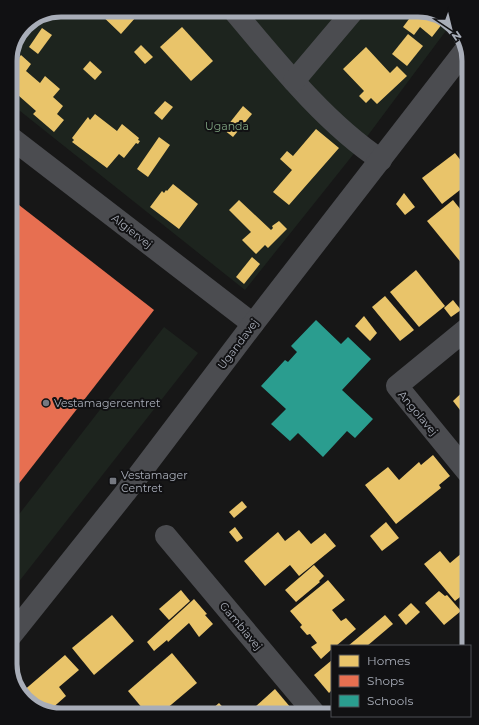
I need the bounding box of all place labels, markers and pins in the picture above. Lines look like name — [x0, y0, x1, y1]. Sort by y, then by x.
place label: Vestamagercentret — [54, 396, 161, 410]
marker: Vestamagercentret — [41, 398, 51, 408]
place label: Vestamager Centret — [121, 468, 188, 495]
marker: Vestamager Centret — [108, 476, 118, 486]

